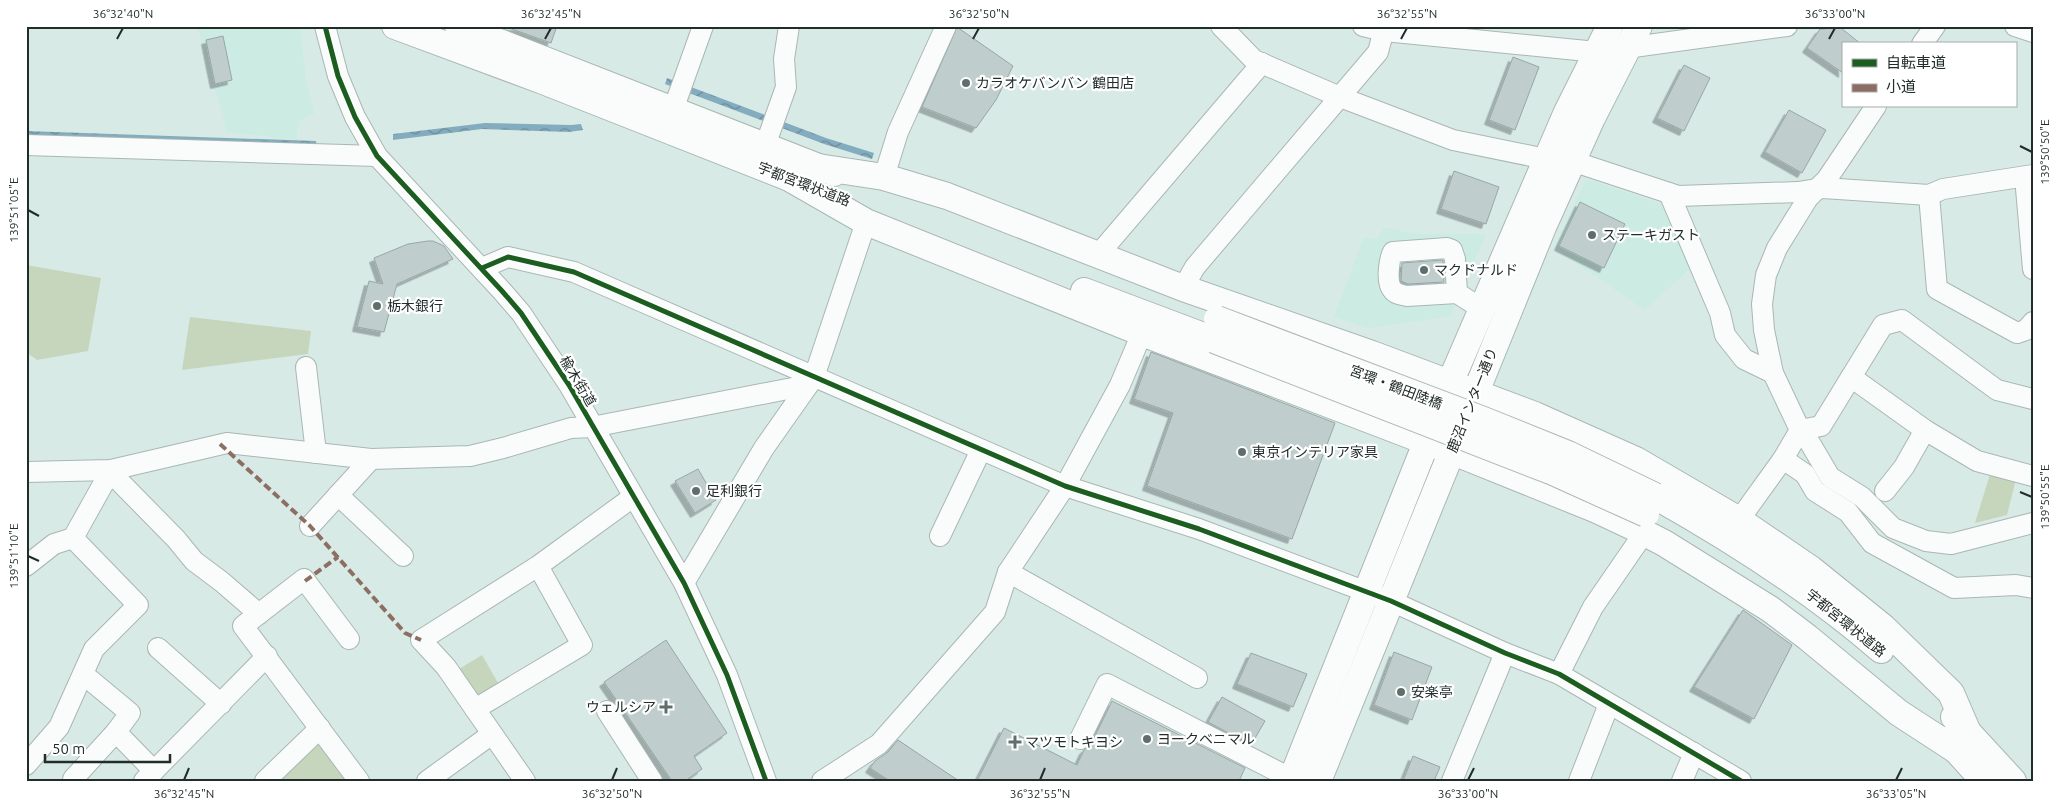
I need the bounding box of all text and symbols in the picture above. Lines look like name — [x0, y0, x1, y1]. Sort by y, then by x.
text: 36°32'40"N — [93, 7, 153, 20]
text: 36°32'45"N — [521, 7, 581, 20]
text: 36°32'50"N — [949, 7, 1009, 20]
text: 36°32'55"N — [1377, 7, 1437, 20]
text: 36°33'00"N — [1805, 7, 1865, 20]
legend — [1842, 42, 2016, 108]
text: 自転車道 — [1886, 54, 1946, 71]
place label: カラオケバンバン 鶴田店 — [976, 75, 1134, 91]
marker: カラオケバンバン 鶴田店 — [960, 77, 972, 89]
text: 小道 — [1886, 78, 1916, 95]
text: 139°50'50"E — [2038, 119, 2051, 185]
street label: 宇都宮環状道路 — [755, 159, 853, 209]
text: 139°51'05"E — [7, 177, 20, 243]
place label: ステーキガスト — [1602, 227, 1700, 243]
marker: ステーキガスト — [1586, 229, 1598, 241]
place label: マクドナルド — [1434, 262, 1518, 278]
marker: マクドナルド — [1418, 264, 1430, 276]
place label: 栃木銀行 — [387, 298, 443, 314]
marker: 栃木銀行 — [371, 300, 383, 312]
street label: 鹿沼インター通り — [1444, 345, 1500, 455]
street label: 楡木街道 — [557, 353, 599, 409]
street label: 宮環・鶴田陸橋 — [1347, 362, 1445, 412]
place label: 東京インテリア家具 — [1252, 444, 1378, 460]
marker: 東京インテリア家具 — [1236, 446, 1248, 458]
text: 139°50'55"E — [2038, 464, 2051, 530]
place label: 足利銀行 — [706, 483, 762, 499]
marker: 足利銀行 — [690, 485, 702, 497]
text: 139°51'10"E — [7, 523, 20, 589]
street label: 宇都宮環状道路 — [1803, 586, 1889, 660]
place label: 安楽亭 — [1411, 684, 1453, 700]
marker: 安楽亭 — [1395, 686, 1407, 698]
place label: ウェルシア — [586, 699, 656, 715]
marker: ウェルシア — [660, 701, 672, 713]
place label: ヨークベニマル — [1157, 731, 1255, 747]
scale bar — [45, 732, 170, 764]
marker: ヨークベニマル — [1141, 733, 1153, 745]
place label: マツモトキヨシ — [1025, 734, 1123, 750]
marker: マツモトキヨシ — [1009, 736, 1021, 748]
text: 50 m — [52, 740, 85, 757]
text: 36°32'45"N — [154, 787, 214, 800]
text: 36°32'50"N — [582, 787, 642, 800]
text: 36°32'55"N — [1010, 787, 1070, 800]
text: 36°33'00"N — [1438, 787, 1498, 800]
text: 36°33'05"N — [1866, 787, 1926, 800]

